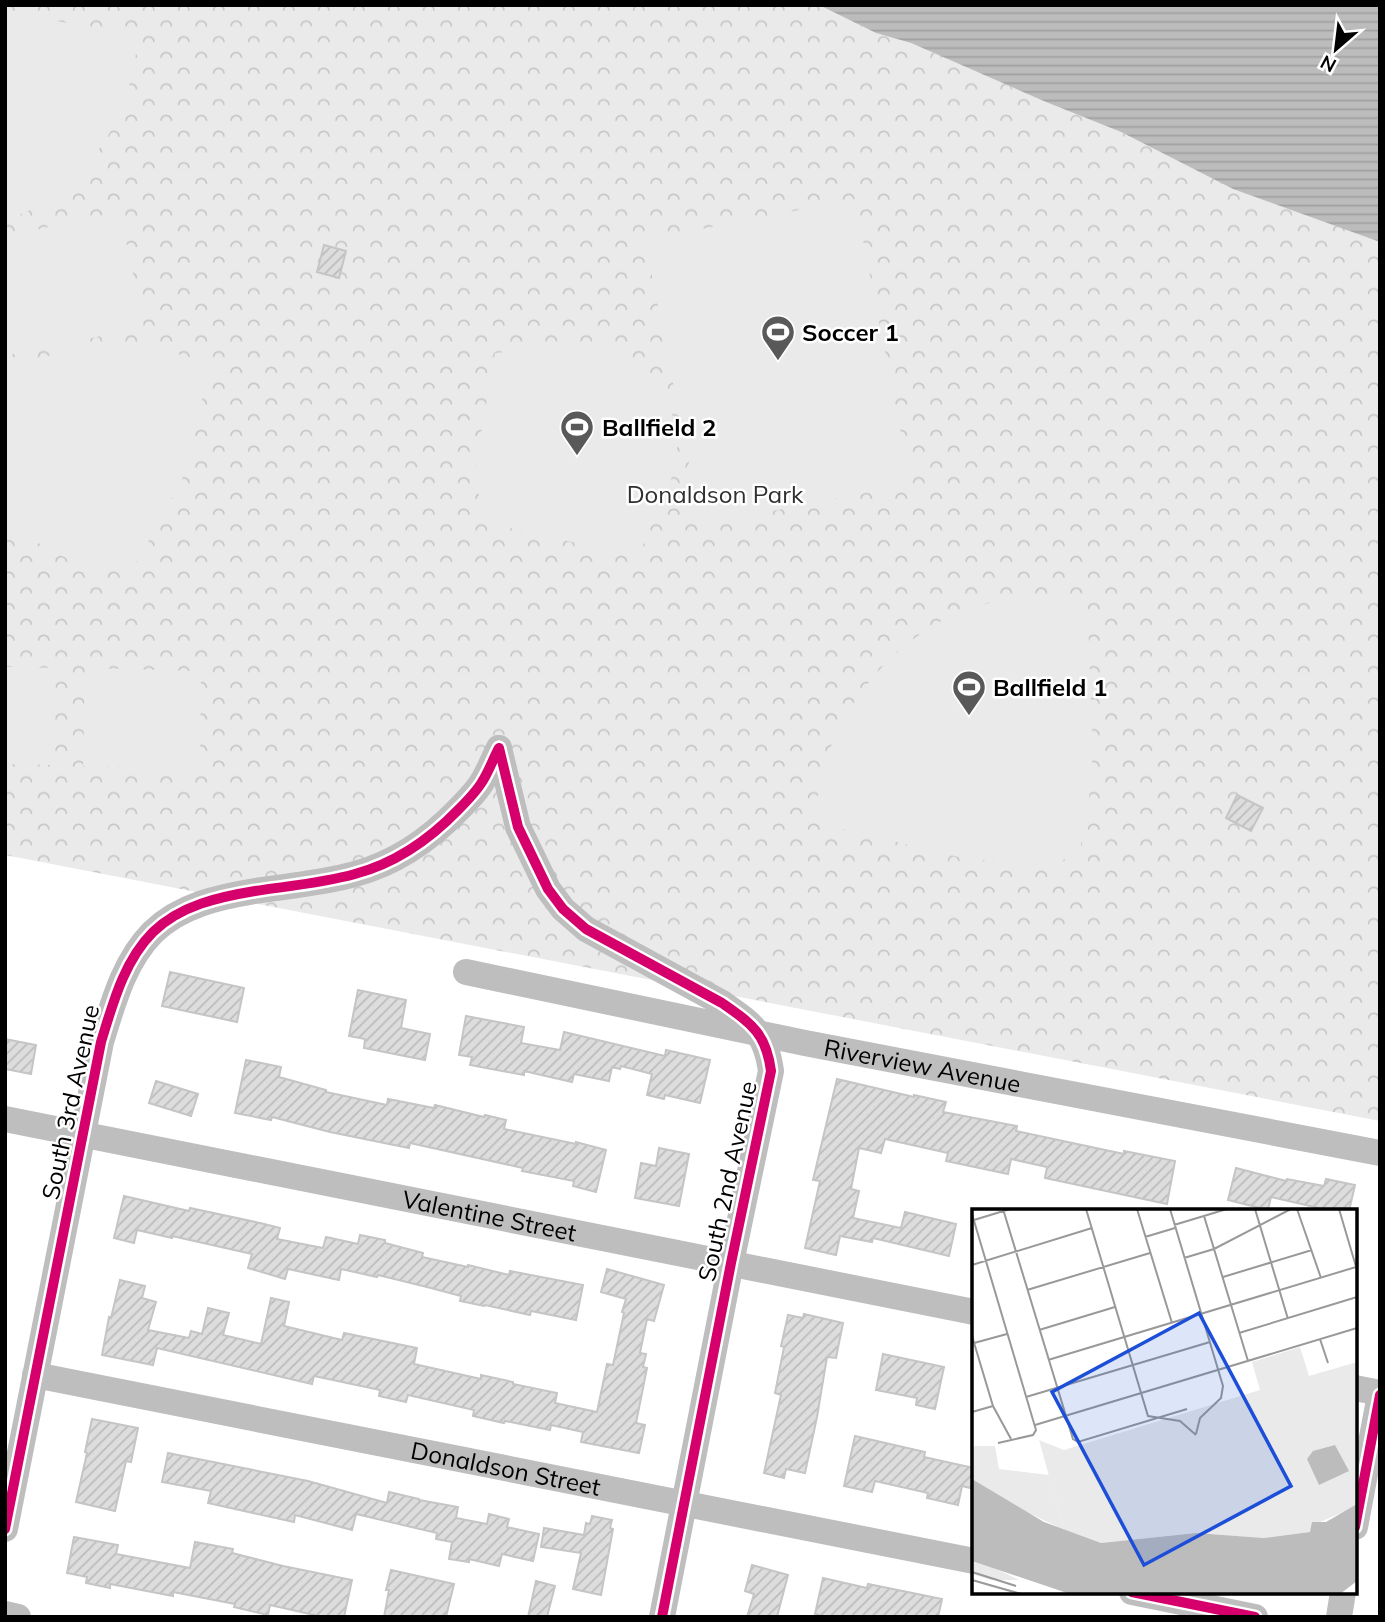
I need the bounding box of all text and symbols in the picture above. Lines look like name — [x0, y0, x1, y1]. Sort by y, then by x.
north arrow — [1301, 14, 1371, 84]
text: N — [1316, 50, 1340, 78]
sports icon: Soccer 1 — [759, 313, 797, 362]
place label: Soccer 1 — [802, 317, 899, 347]
sports icon: Ballfield 2 — [558, 408, 596, 457]
place label: Ballfield 2 — [602, 412, 716, 442]
park label: Donaldson Park — [627, 479, 804, 509]
sports icon: Ballfield 1 — [950, 668, 988, 717]
place label: Ballfield 1 — [993, 672, 1107, 702]
street label: South 3rd Avenue — [35, 1002, 105, 1202]
street label: Riverview Avenue — [822, 1032, 1023, 1099]
street label: South 2nd Avenue — [691, 1078, 763, 1284]
street label: Valentine Street — [400, 1184, 579, 1247]
inset map — [972, 1209, 1357, 1594]
street label: Donaldson Street — [408, 1435, 603, 1502]

